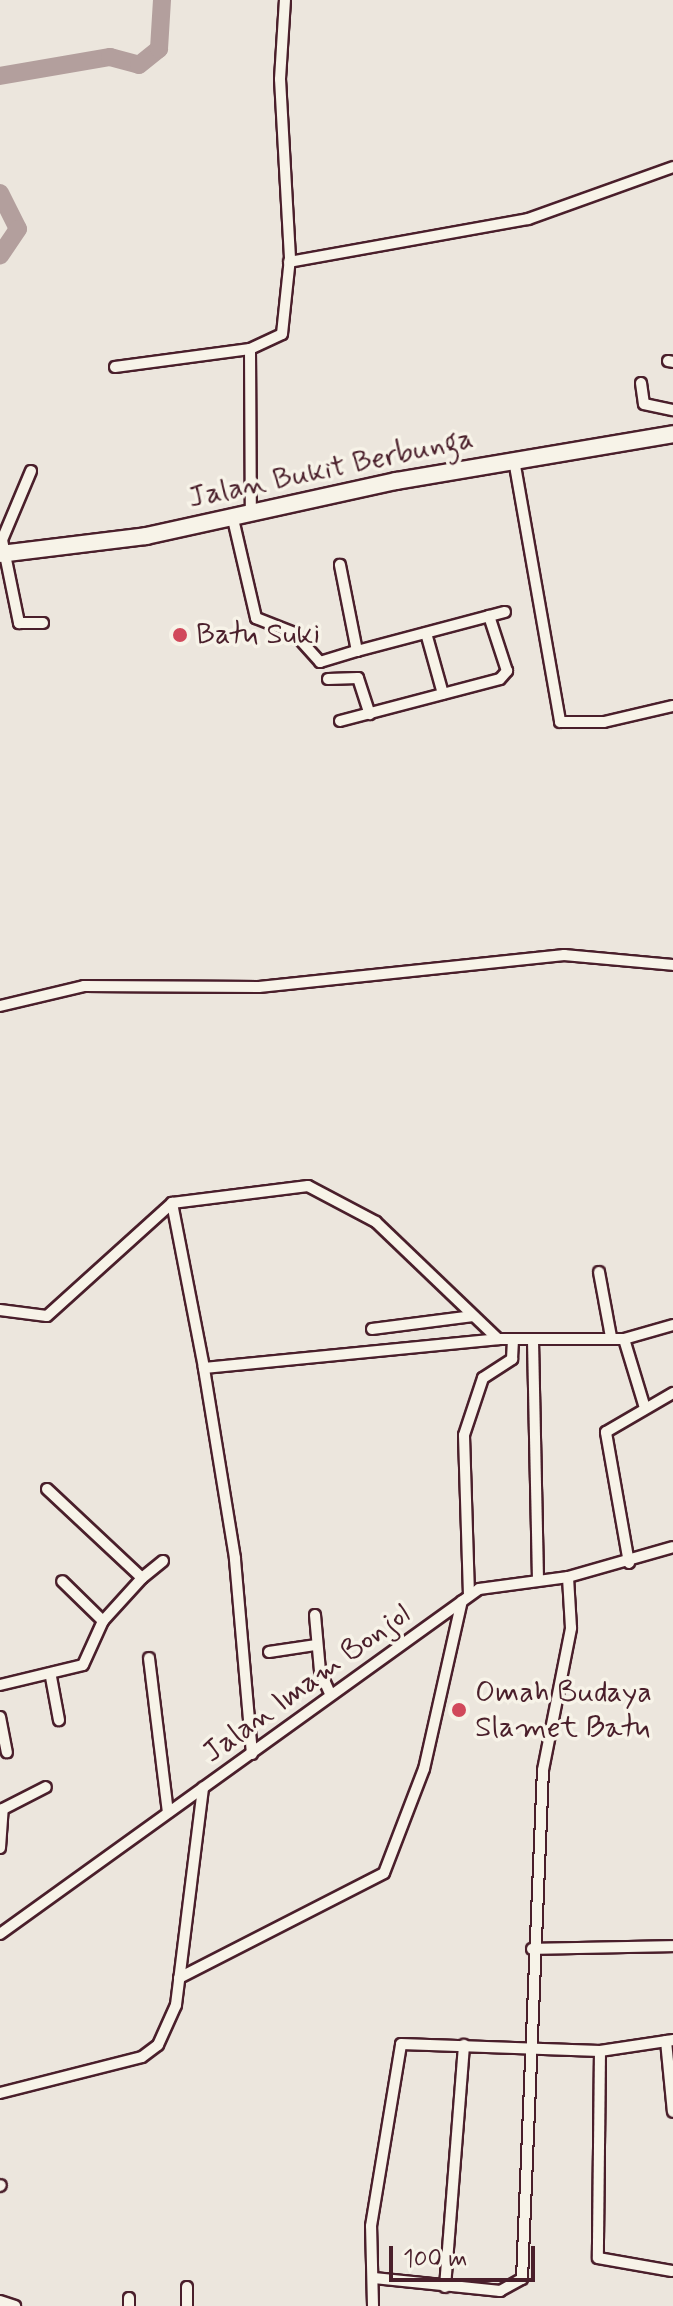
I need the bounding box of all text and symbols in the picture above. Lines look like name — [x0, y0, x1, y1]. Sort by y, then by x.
street label: Jalan Bukit Berbunga — [188, 422, 474, 516]
place label: Batu Suki — [196, 617, 320, 653]
marker: Batu Suki — [171, 626, 189, 644]
street label: Jalan Imam Bonjol — [194, 1595, 420, 1773]
place label: Omah Budaya Slamet Batu — [475, 1675, 652, 1746]
marker: Omah Budaya Slamet Batu — [450, 1701, 468, 1719]
scale bar — [393, 2230, 539, 2280]
text: 100 m — [403, 2244, 467, 2275]

